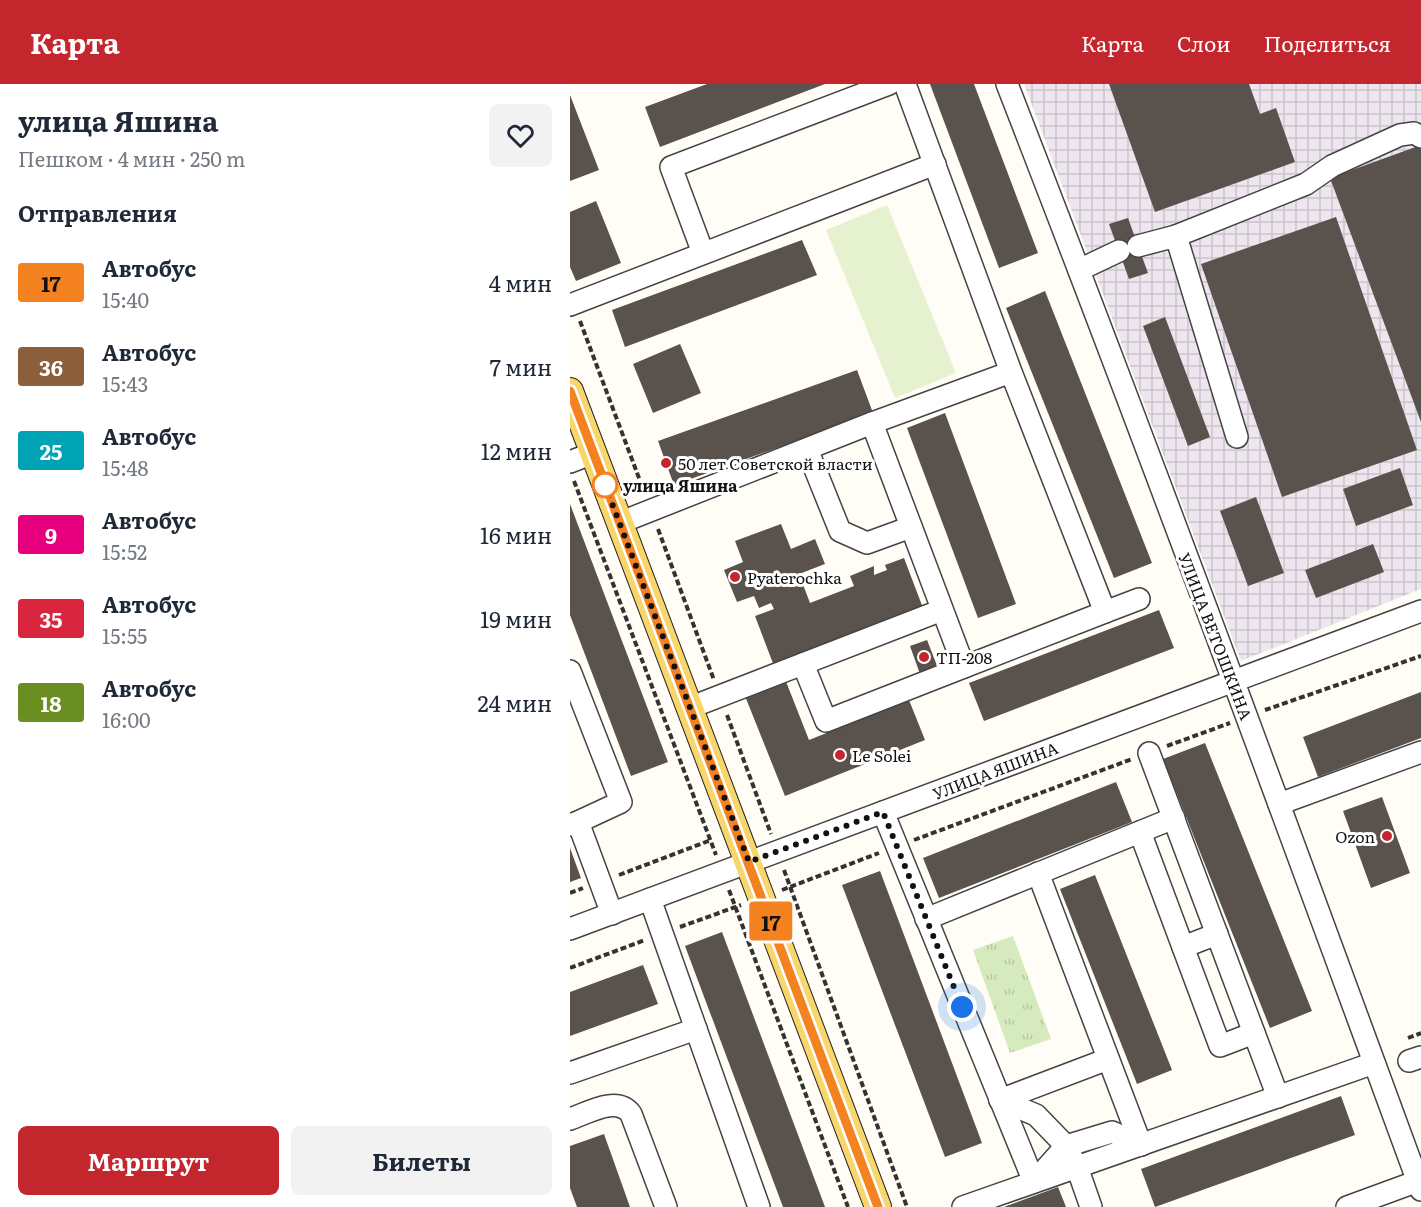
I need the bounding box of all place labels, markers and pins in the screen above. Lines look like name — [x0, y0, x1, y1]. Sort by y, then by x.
place label: 50 лет Советской власти — [678, 451, 873, 475]
marker: 50 лет Советской власти — [659, 456, 673, 470]
marker: улица Яшина — [592, 472, 618, 498]
place label: улица Яшина — [623, 473, 738, 497]
place label: Pyaterochka — [747, 565, 842, 589]
marker: Pyaterochka — [728, 570, 742, 584]
place label: ТП-208 — [936, 645, 993, 669]
marker: ТП-208 — [917, 650, 931, 664]
place label: Le Solei — [852, 743, 911, 767]
marker: Le Solei — [833, 748, 847, 762]
place label: Ozon — [1335, 824, 1375, 848]
marker: Ozon — [1380, 829, 1394, 843]

